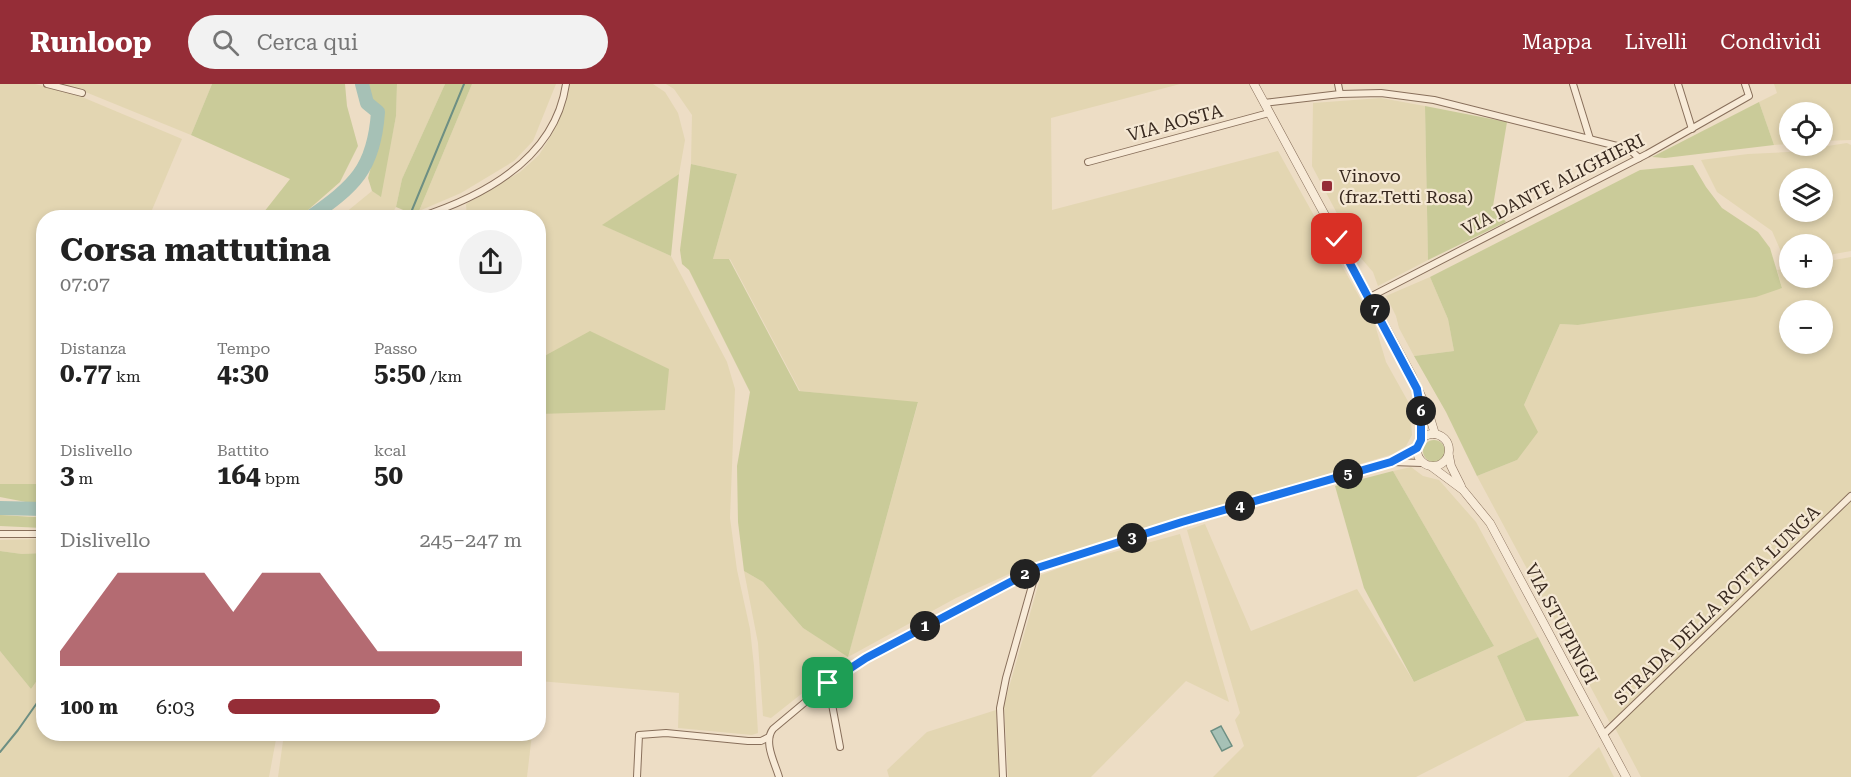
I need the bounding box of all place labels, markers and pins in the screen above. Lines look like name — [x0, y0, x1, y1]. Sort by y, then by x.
place label: Vinovo (fraz.Tetti Rosa) — [1339, 165, 1473, 207]
marker: Vinovo (fraz.Tetti Rosa) — [1320, 179, 1334, 193]
pin — [1311, 213, 1362, 264]
pin: 7 — [1360, 294, 1390, 324]
pin: 6 — [1406, 396, 1436, 426]
pin: 5 — [1333, 459, 1363, 489]
pin: 4 — [1225, 491, 1255, 521]
pin: 3 — [1117, 523, 1147, 553]
pin: 2 — [1010, 559, 1040, 589]
pin: 1 — [910, 611, 940, 641]
pin — [802, 657, 853, 708]

